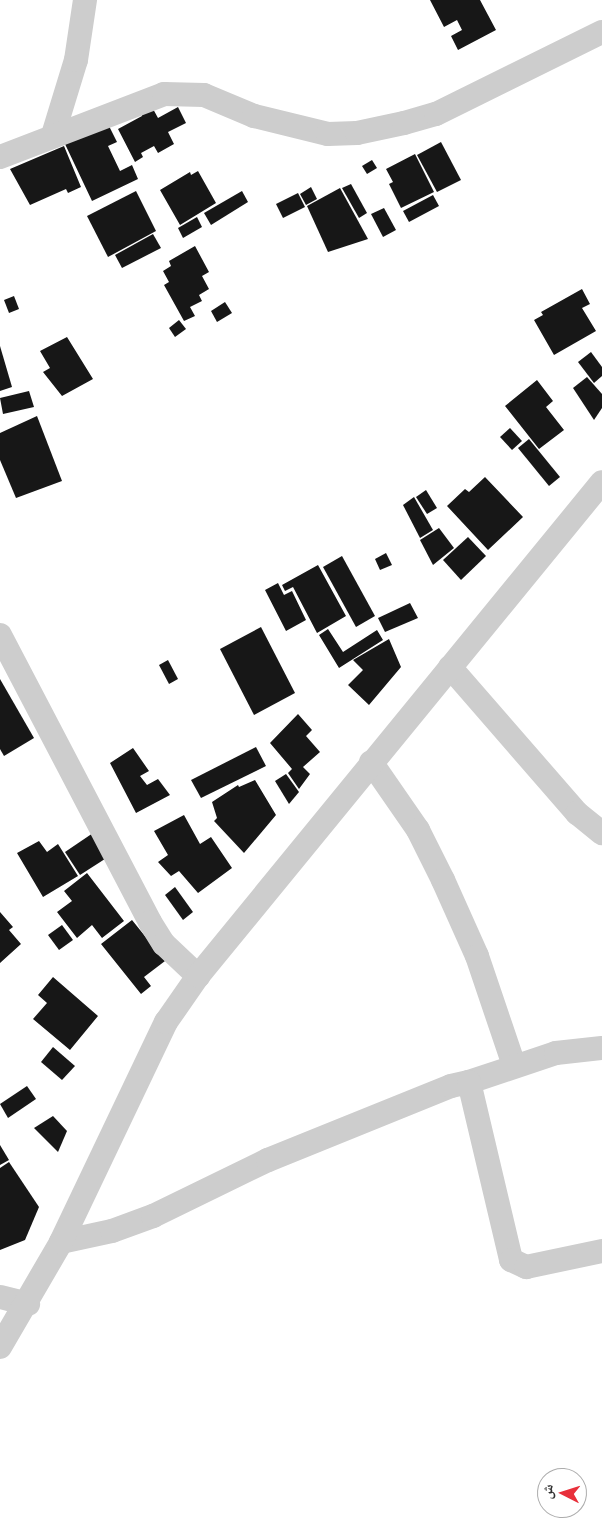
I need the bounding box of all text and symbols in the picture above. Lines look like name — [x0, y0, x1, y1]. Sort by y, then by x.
north arrow — [537, 1468, 587, 1518]
text: ش — [538, 1484, 557, 1500]

